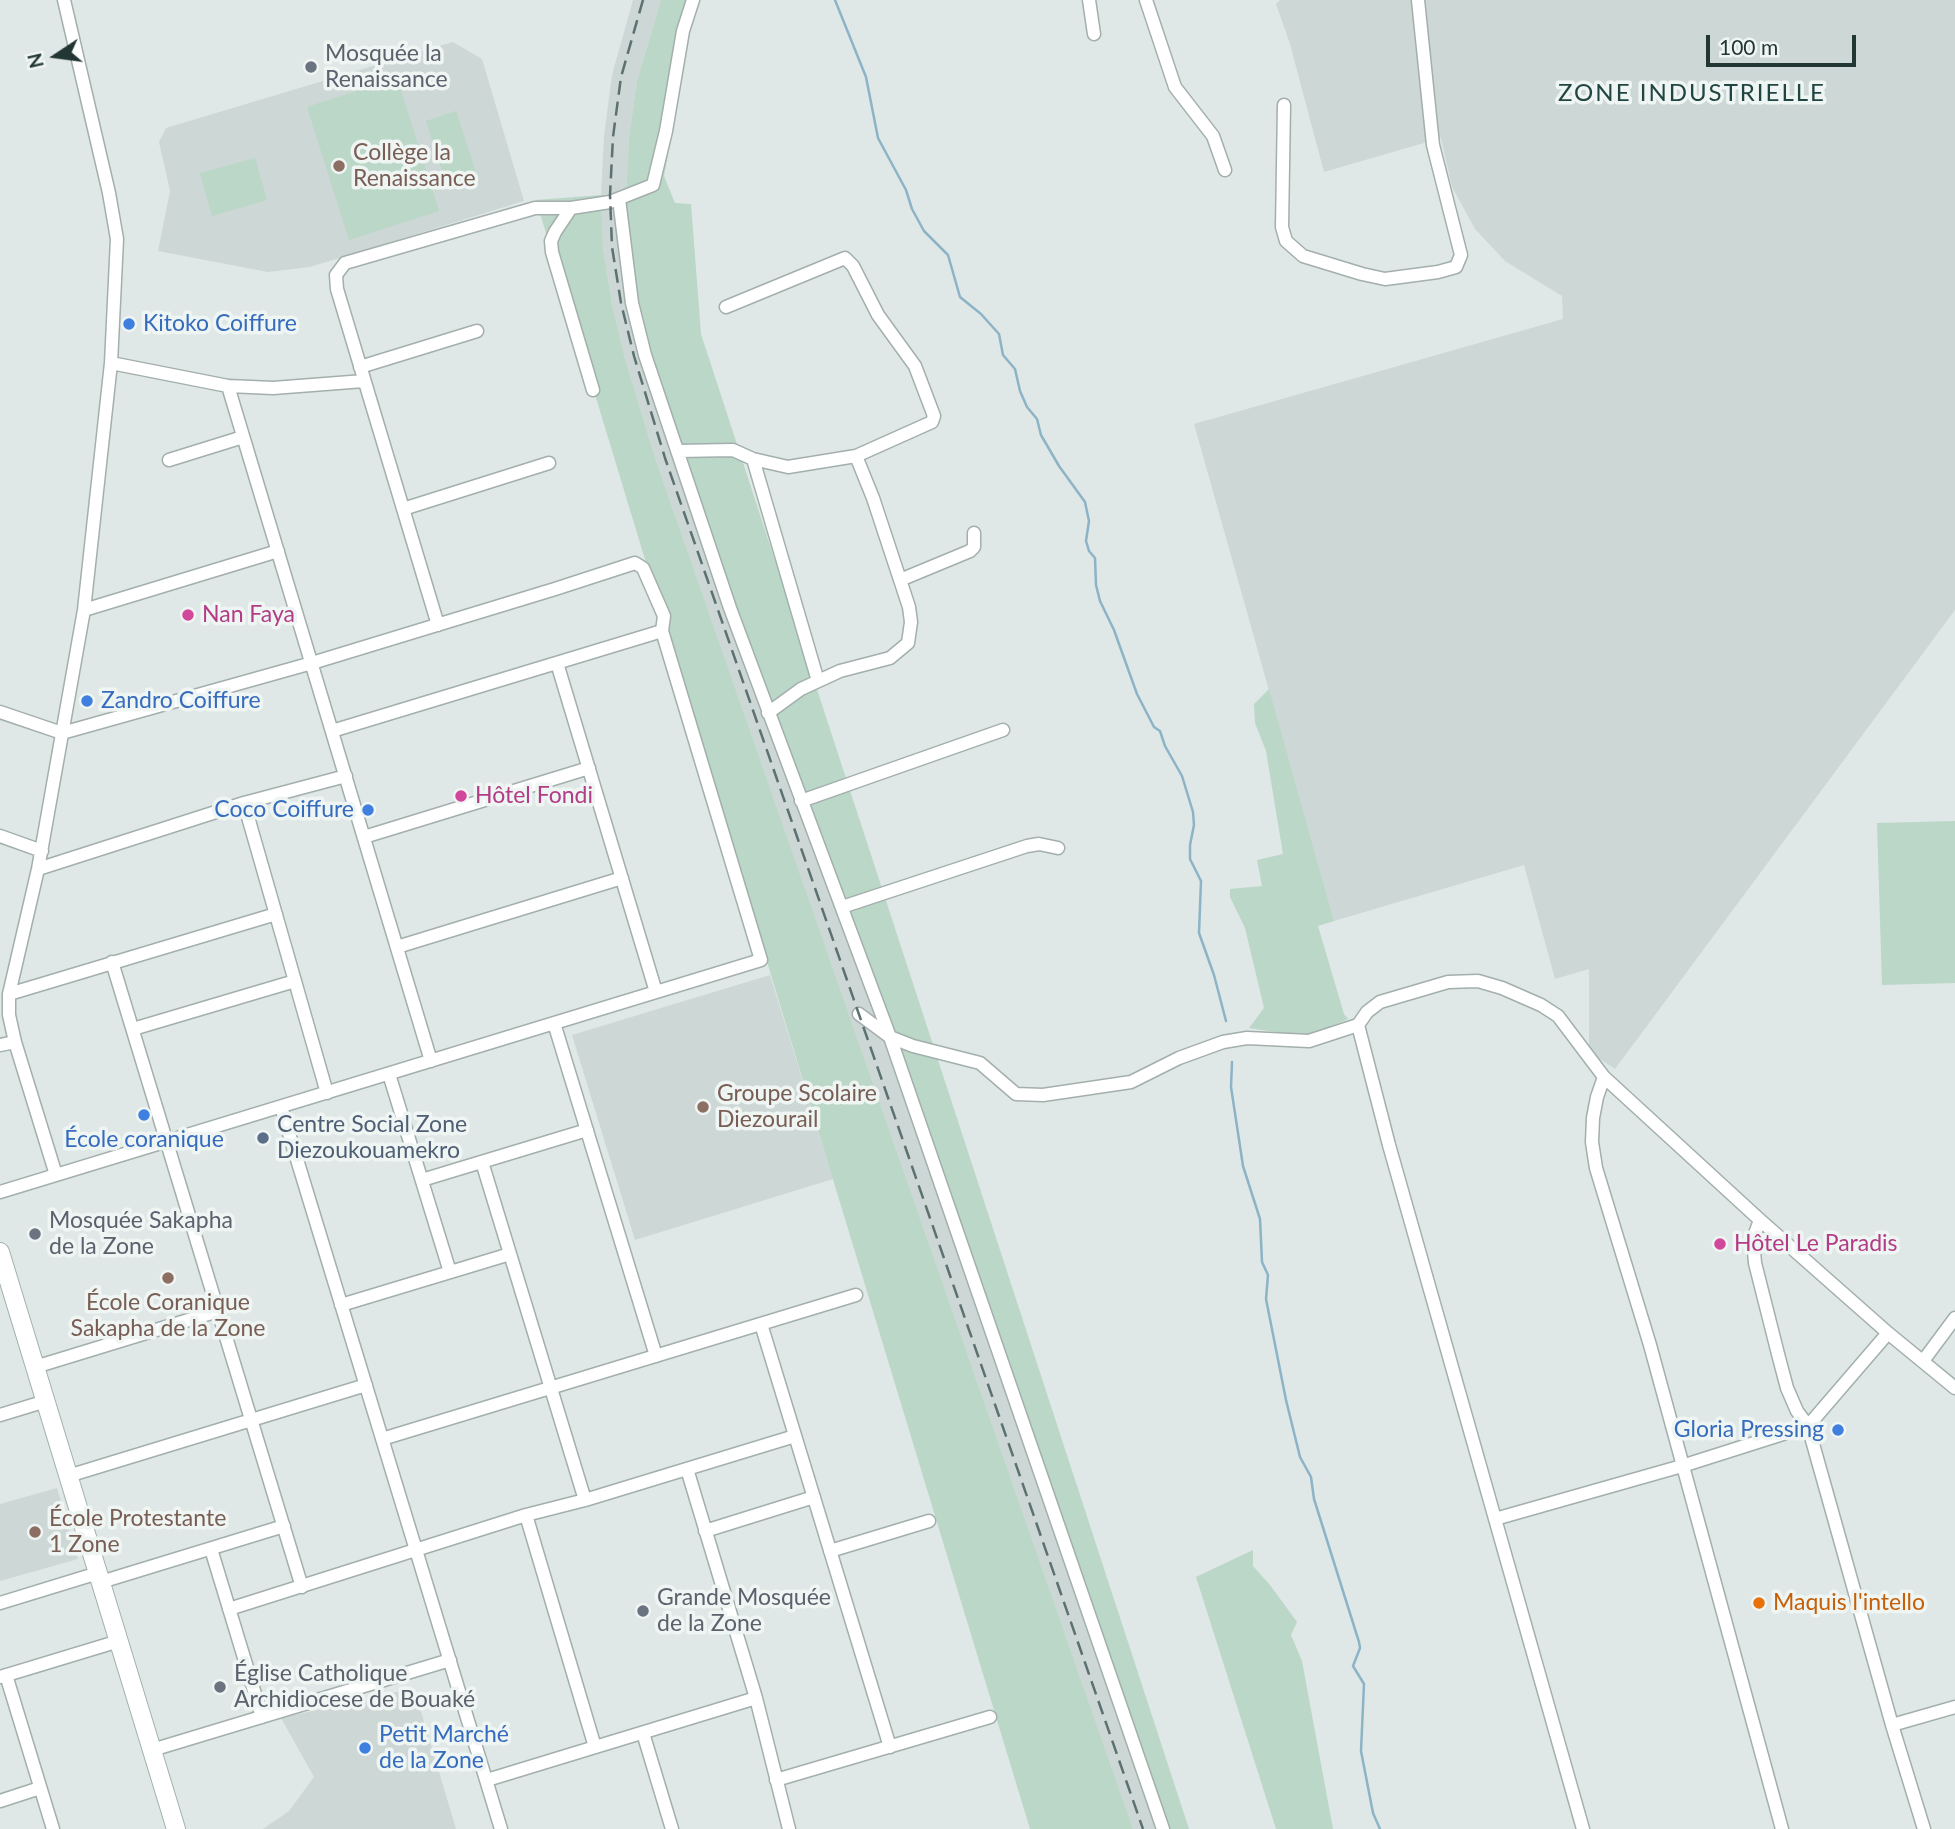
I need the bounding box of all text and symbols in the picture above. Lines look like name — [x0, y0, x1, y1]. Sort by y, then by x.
north arrow — [21, 21, 91, 91]
scale bar — [1710, 21, 1860, 65]
text: 100 m — [1719, 34, 1778, 59]
place label: Mosquée la Renaissance — [325, 40, 448, 94]
text: N — [22, 51, 48, 71]
marker: Mosquée la Renaissance — [303, 59, 319, 75]
district label: ZONE INDUSTRIELLE — [1560, 79, 1824, 107]
place label: Collège la Renaissance — [353, 139, 476, 193]
marker: Collège la Renaissance — [331, 158, 347, 174]
place label: Kitoko Coiffure — [143, 310, 297, 338]
marker: Kitoko Coiffure — [121, 316, 137, 332]
place label: Nan Faya — [202, 601, 295, 629]
marker: Nan Faya — [180, 607, 196, 623]
place label: Zandro Coiffure — [101, 687, 261, 715]
marker: Zandro Coiffure — [79, 693, 95, 709]
place label: Hôtel Fondi — [475, 782, 593, 810]
marker: Hôtel Fondi — [453, 788, 469, 804]
place label: Coco Coiffure — [214, 796, 354, 824]
marker: Coco Coiffure — [360, 802, 376, 818]
place label: Groupe Scolaire Diezourail — [717, 1080, 877, 1134]
marker: Groupe Scolaire Diezourail — [695, 1099, 711, 1115]
marker: École coranique — [136, 1107, 152, 1123]
place label: Centre Social Zone Diezoukouamekro — [277, 1111, 467, 1165]
place label: École coranique — [64, 1126, 224, 1154]
marker: Centre Social Zone Diezoukouamekro — [255, 1130, 271, 1146]
place label: Mosquée Sakapha de la Zone — [49, 1207, 233, 1261]
marker: Mosquée Sakapha de la Zone — [27, 1226, 43, 1242]
place label: Hôtel Le Paradis — [1734, 1230, 1898, 1258]
marker: Hôtel Le Paradis — [1712, 1236, 1728, 1252]
marker: École Coranique Sakapha de la Zone — [160, 1270, 176, 1286]
place label: École Coranique Sakapha de la Zone — [71, 1289, 265, 1343]
place label: Gloria Pressing — [1674, 1416, 1824, 1444]
marker: Gloria Pressing — [1830, 1422, 1846, 1438]
place label: École Protestante 1 Zone — [49, 1505, 226, 1559]
marker: École Protestante 1 Zone — [27, 1524, 43, 1540]
place label: Grande Mosquée de la Zone — [657, 1584, 831, 1638]
place label: Maquis l'intello — [1773, 1589, 1925, 1617]
marker: Maquis l'intello — [1751, 1595, 1767, 1611]
marker: Grande Mosquée de la Zone — [635, 1603, 651, 1619]
place label: Église Catholique Archidiocese de Bouaké — [234, 1660, 475, 1714]
marker: Église Catholique Archidiocese de Bouaké — [212, 1679, 228, 1695]
place label: Petit Marché de la Zone — [379, 1721, 509, 1775]
marker: Petit Marché de la Zone — [357, 1740, 373, 1756]

